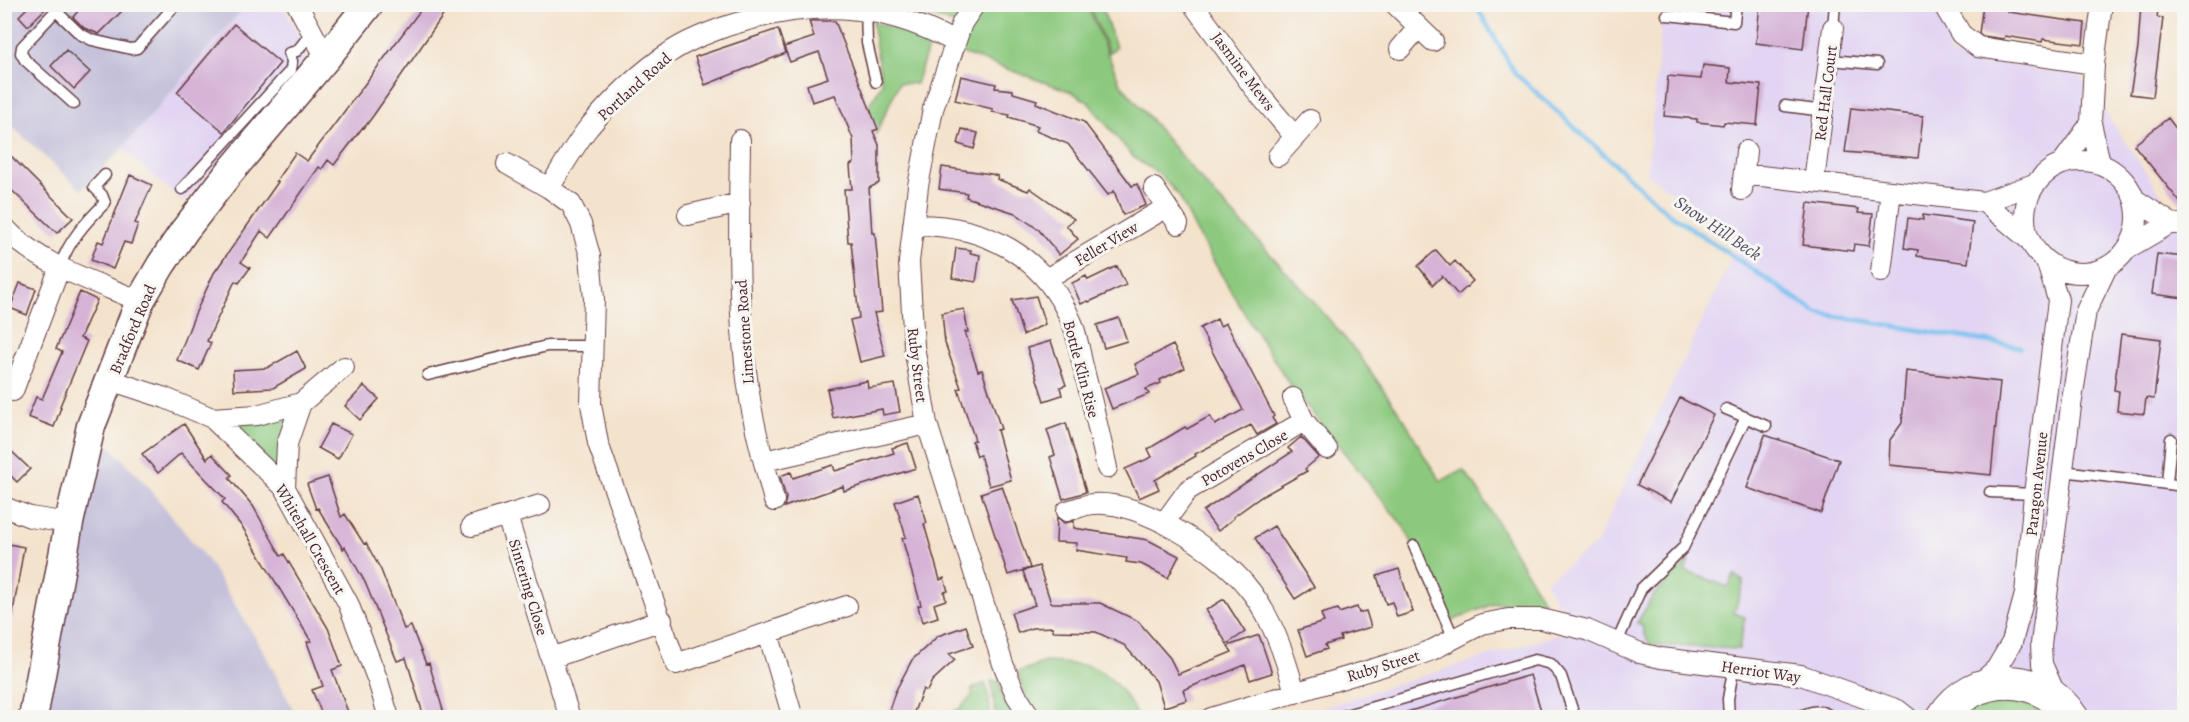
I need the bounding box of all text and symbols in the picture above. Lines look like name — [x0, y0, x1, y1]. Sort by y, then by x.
street label: Jasmine Mews — [1206, 28, 1280, 116]
street label: Red Hall Court — [1809, 44, 1843, 142]
street label: Portland Road — [593, 47, 677, 126]
water label: Snow Hill Beck — [1670, 190, 1766, 266]
street label: Feller View — [1070, 216, 1143, 272]
street label: Limestone Road — [730, 278, 760, 385]
street label: Bradford Road — [104, 281, 162, 378]
street label: Bottle Klin Rise — [1057, 318, 1105, 421]
street label: Ruby Street — [901, 326, 933, 404]
street label: Potovens Close — [1197, 424, 1292, 492]
street label: Paragon Avenue — [2021, 431, 2053, 537]
street label: Whitehall Crescent — [269, 479, 351, 599]
street label: Sintering Close — [503, 536, 553, 638]
street label: Ruby Street — [1344, 644, 1423, 688]
street label: Herriot Way — [1720, 656, 1803, 689]

